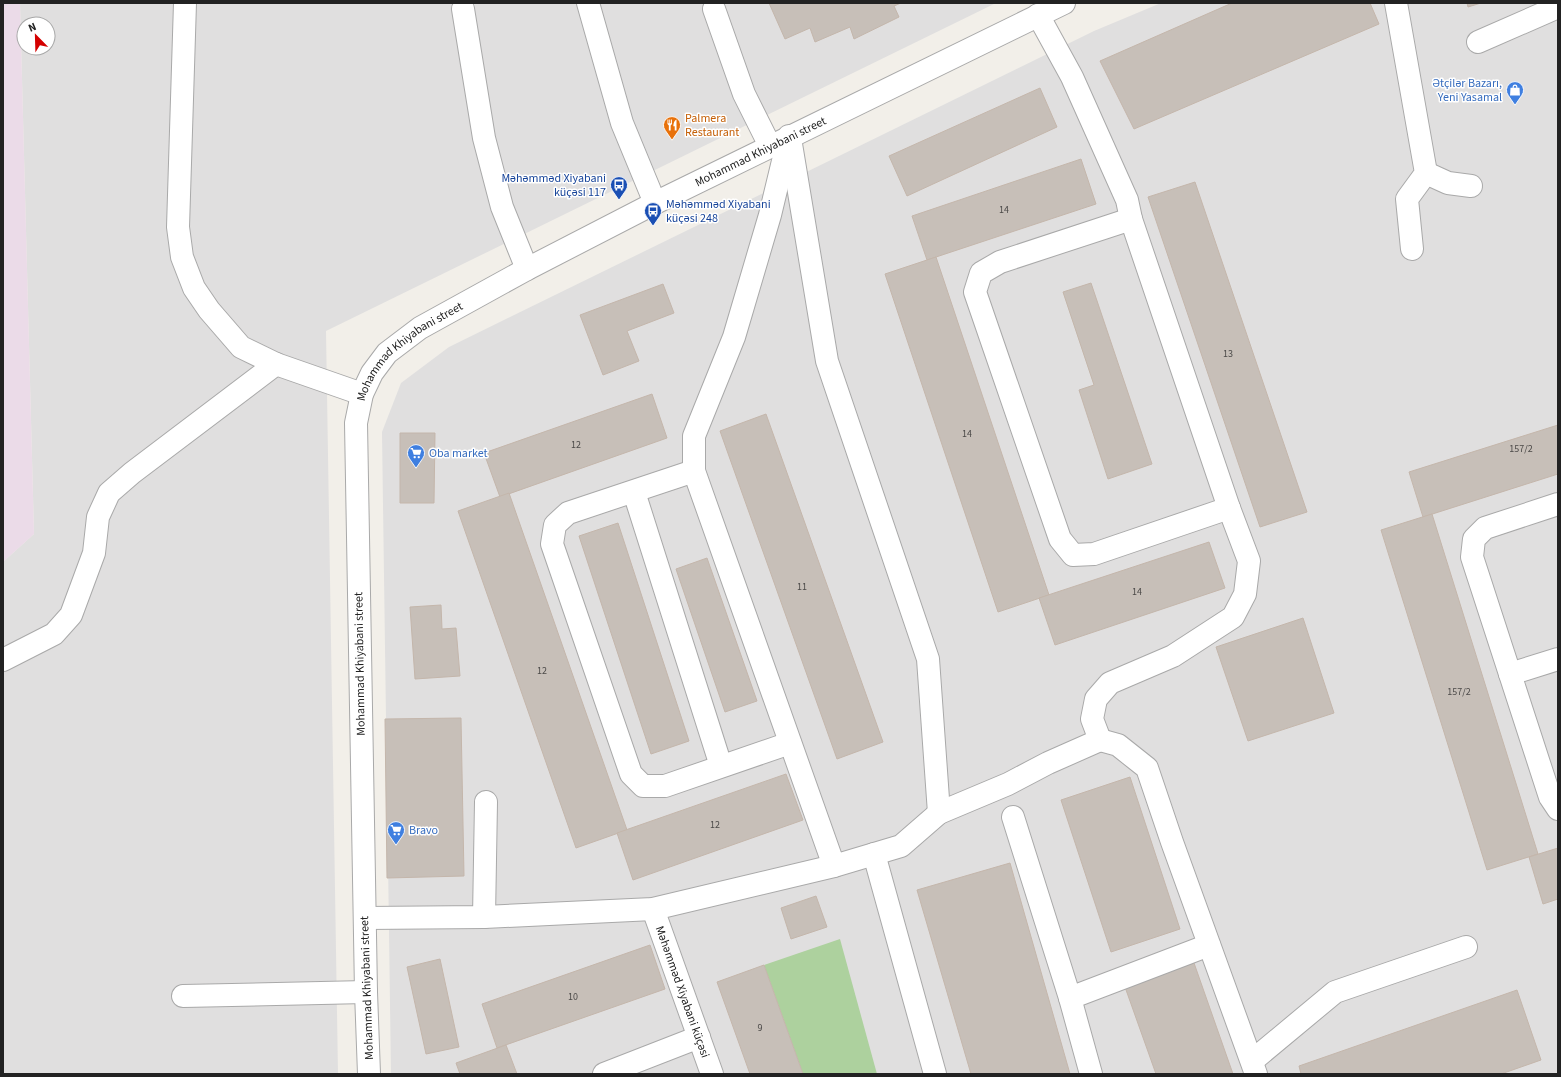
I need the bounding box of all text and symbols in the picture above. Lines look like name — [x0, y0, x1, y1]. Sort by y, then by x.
north arrow — [16, 16, 56, 56]
text: N — [26, 19, 39, 36]
place label: Ətçilər Bazarı, Yeni Yasamal — [1432, 75, 1502, 106]
shop icon: Ətçilər Bazarı, Yeni Yasamal — [1505, 80, 1525, 105]
place label: Palmera Restaurant — [685, 110, 739, 141]
street label: Mohammad Khiyabani street — [692, 112, 829, 191]
restaurant icon: Palmera Restaurant — [662, 115, 682, 140]
place label: Məhəmməd Xiyabani küçəsi 117 — [501, 170, 606, 201]
bus stop icon: Məhəmməd Xiyabani küçəsi 117 — [609, 175, 629, 200]
place label: Məhəmməd Xiyabani küçəsi 248 — [666, 196, 771, 227]
bus stop icon: Məhəmməd Xiyabani küçəsi 248 — [643, 201, 663, 226]
house number: 14 — [999, 203, 1009, 217]
street label: Mohammad Khiyabani street — [352, 298, 466, 402]
house number: 13 — [1223, 347, 1233, 361]
house number: 14 — [962, 427, 972, 441]
house number: 12 — [571, 438, 581, 452]
house number: 157/2 — [1509, 442, 1533, 456]
supermarket icon: Oba market — [406, 443, 426, 468]
place label: Oba market — [429, 445, 488, 462]
house number: 11 — [797, 580, 807, 594]
house number: 14 — [1132, 585, 1142, 599]
street label: Mohammad Khiyabani street — [350, 592, 370, 736]
house number: 12 — [537, 664, 547, 678]
house number: 157/2 — [1447, 685, 1471, 699]
house number: 12 — [710, 818, 720, 832]
supermarket icon: Bravo — [386, 820, 406, 845]
place label: Bravo — [409, 822, 438, 839]
street label: Mohammad Khiyabani street — [356, 916, 378, 1060]
street label: Məhəmməd Xiyabani küçəsi — [651, 924, 714, 1060]
house number: 10 — [568, 990, 578, 1004]
house number: 9 — [758, 1021, 763, 1035]

